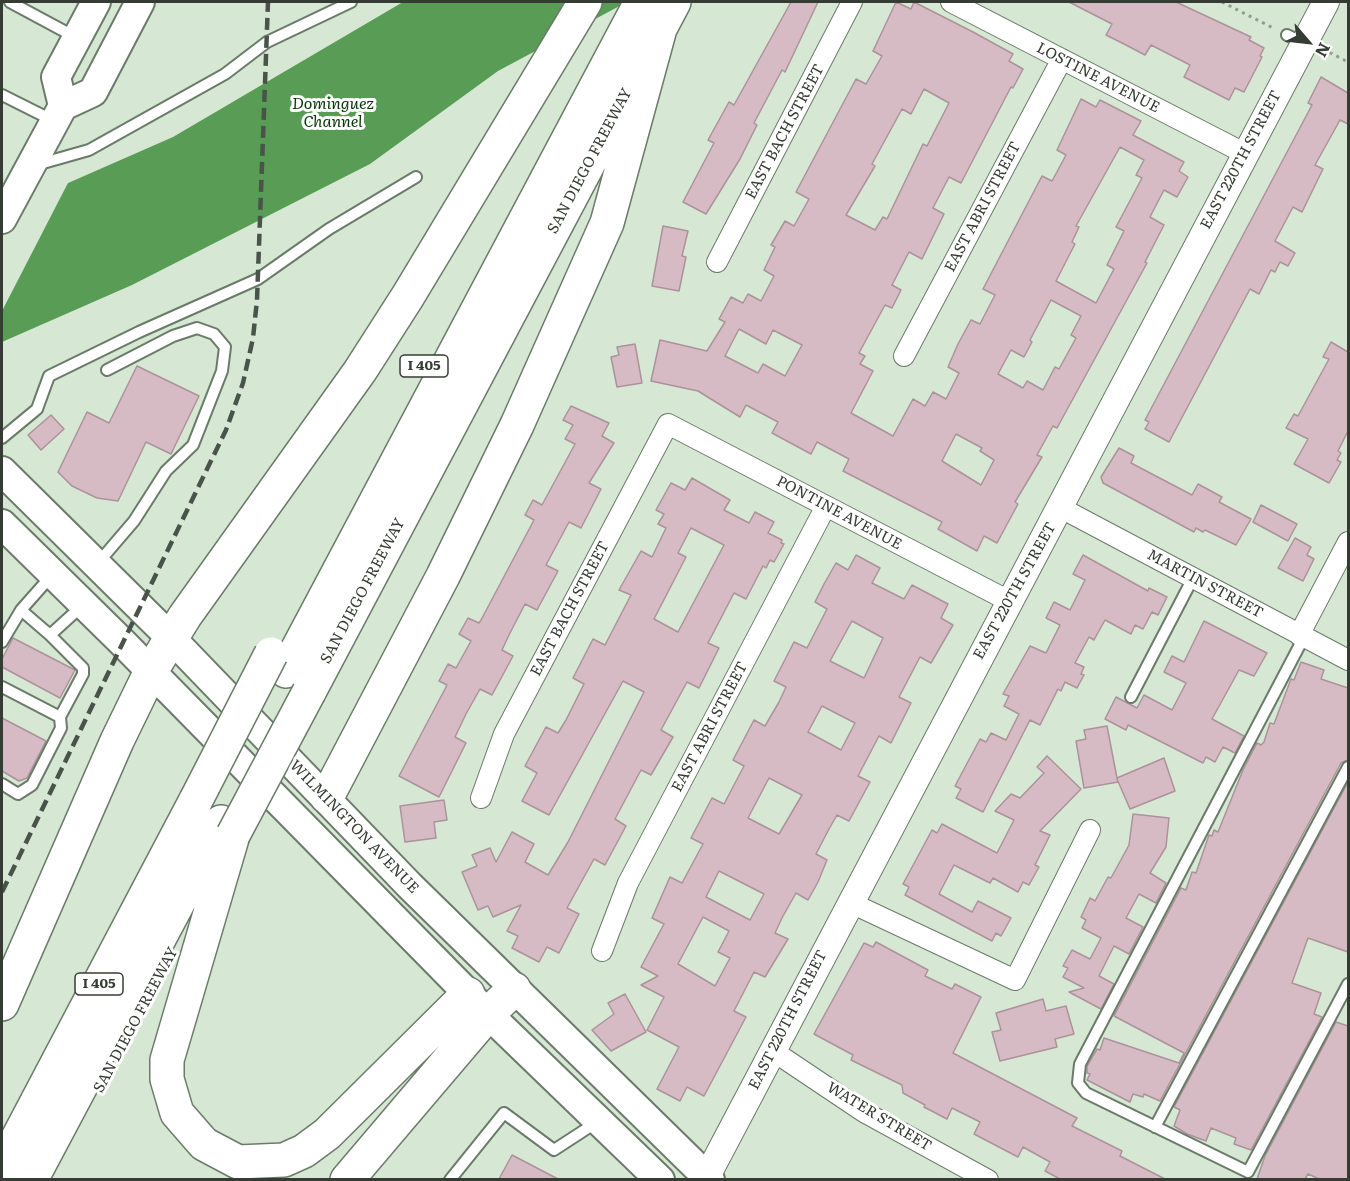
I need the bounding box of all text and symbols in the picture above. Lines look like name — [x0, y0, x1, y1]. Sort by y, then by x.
north arrow — [1278, 12, 1338, 72]
street label: LOSTINE AVENUE — [1033, 39, 1163, 117]
text: N — [1310, 39, 1338, 62]
street label: EAST BACH STREET — [742, 61, 828, 203]
street label: SAN DIEGO FREEWAY — [544, 85, 636, 237]
street label: EAST 220TH STREET — [1197, 88, 1285, 232]
water label: Dominguez Channel — [292, 94, 374, 132]
street label: EAST ABRI STREET — [941, 139, 1025, 275]
road number: I 405 — [400, 355, 448, 377]
street label: PONTINE AVENUE — [773, 472, 905, 554]
street label: SAN DIEGO FREEWAY — [317, 515, 409, 667]
street label: EAST 220TH STREET — [970, 519, 1060, 663]
street label: EAST BACH STREET — [527, 538, 613, 680]
street label: MARTIN STREET — [1144, 546, 1266, 622]
street label: EAST ABRI STREET — [668, 659, 752, 795]
street label: WILMINGTON AVENUE — [286, 757, 422, 897]
street label: SAN DIEGO FREEWAY — [90, 944, 182, 1096]
street label: EAST 220TH STREET — [745, 947, 831, 1093]
road number: I 405 — [75, 973, 123, 995]
street label: WATER STREET — [823, 1079, 935, 1155]

